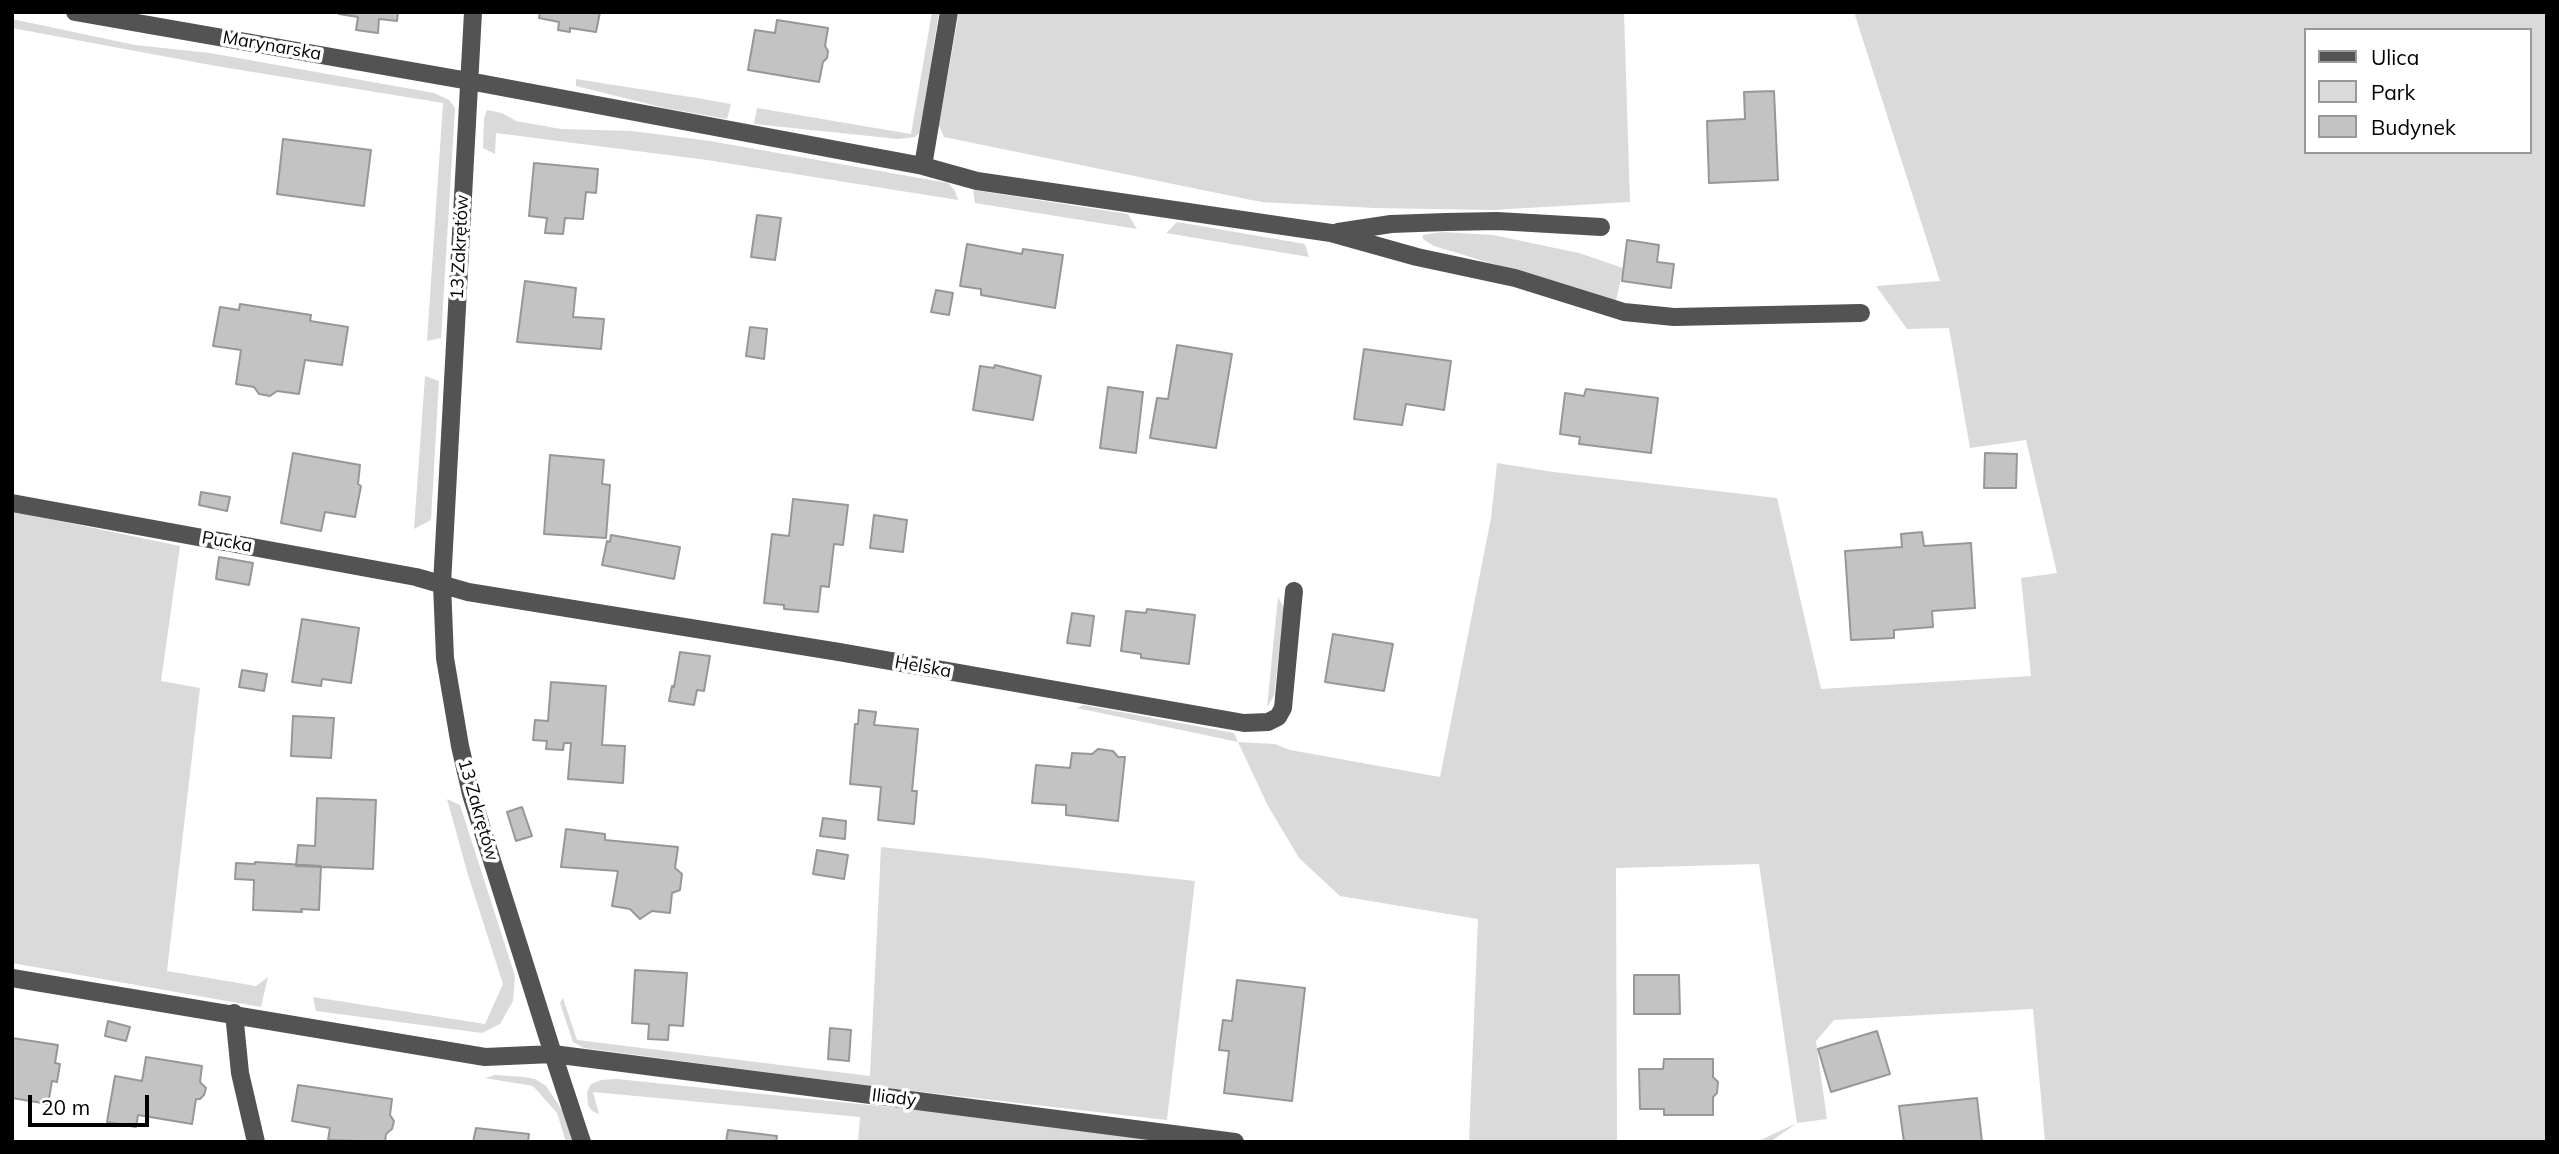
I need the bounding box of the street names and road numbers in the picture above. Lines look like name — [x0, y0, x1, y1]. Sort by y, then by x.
street label: Marynarska — [221, 27, 323, 65]
street label: 13 Zakrętów — [446, 194, 474, 300]
street label: Pucka — [200, 527, 254, 557]
street label: Helska — [893, 651, 953, 683]
street label: 13 Zakrętów — [453, 757, 503, 863]
street label: Iliady — [871, 1085, 917, 1111]

